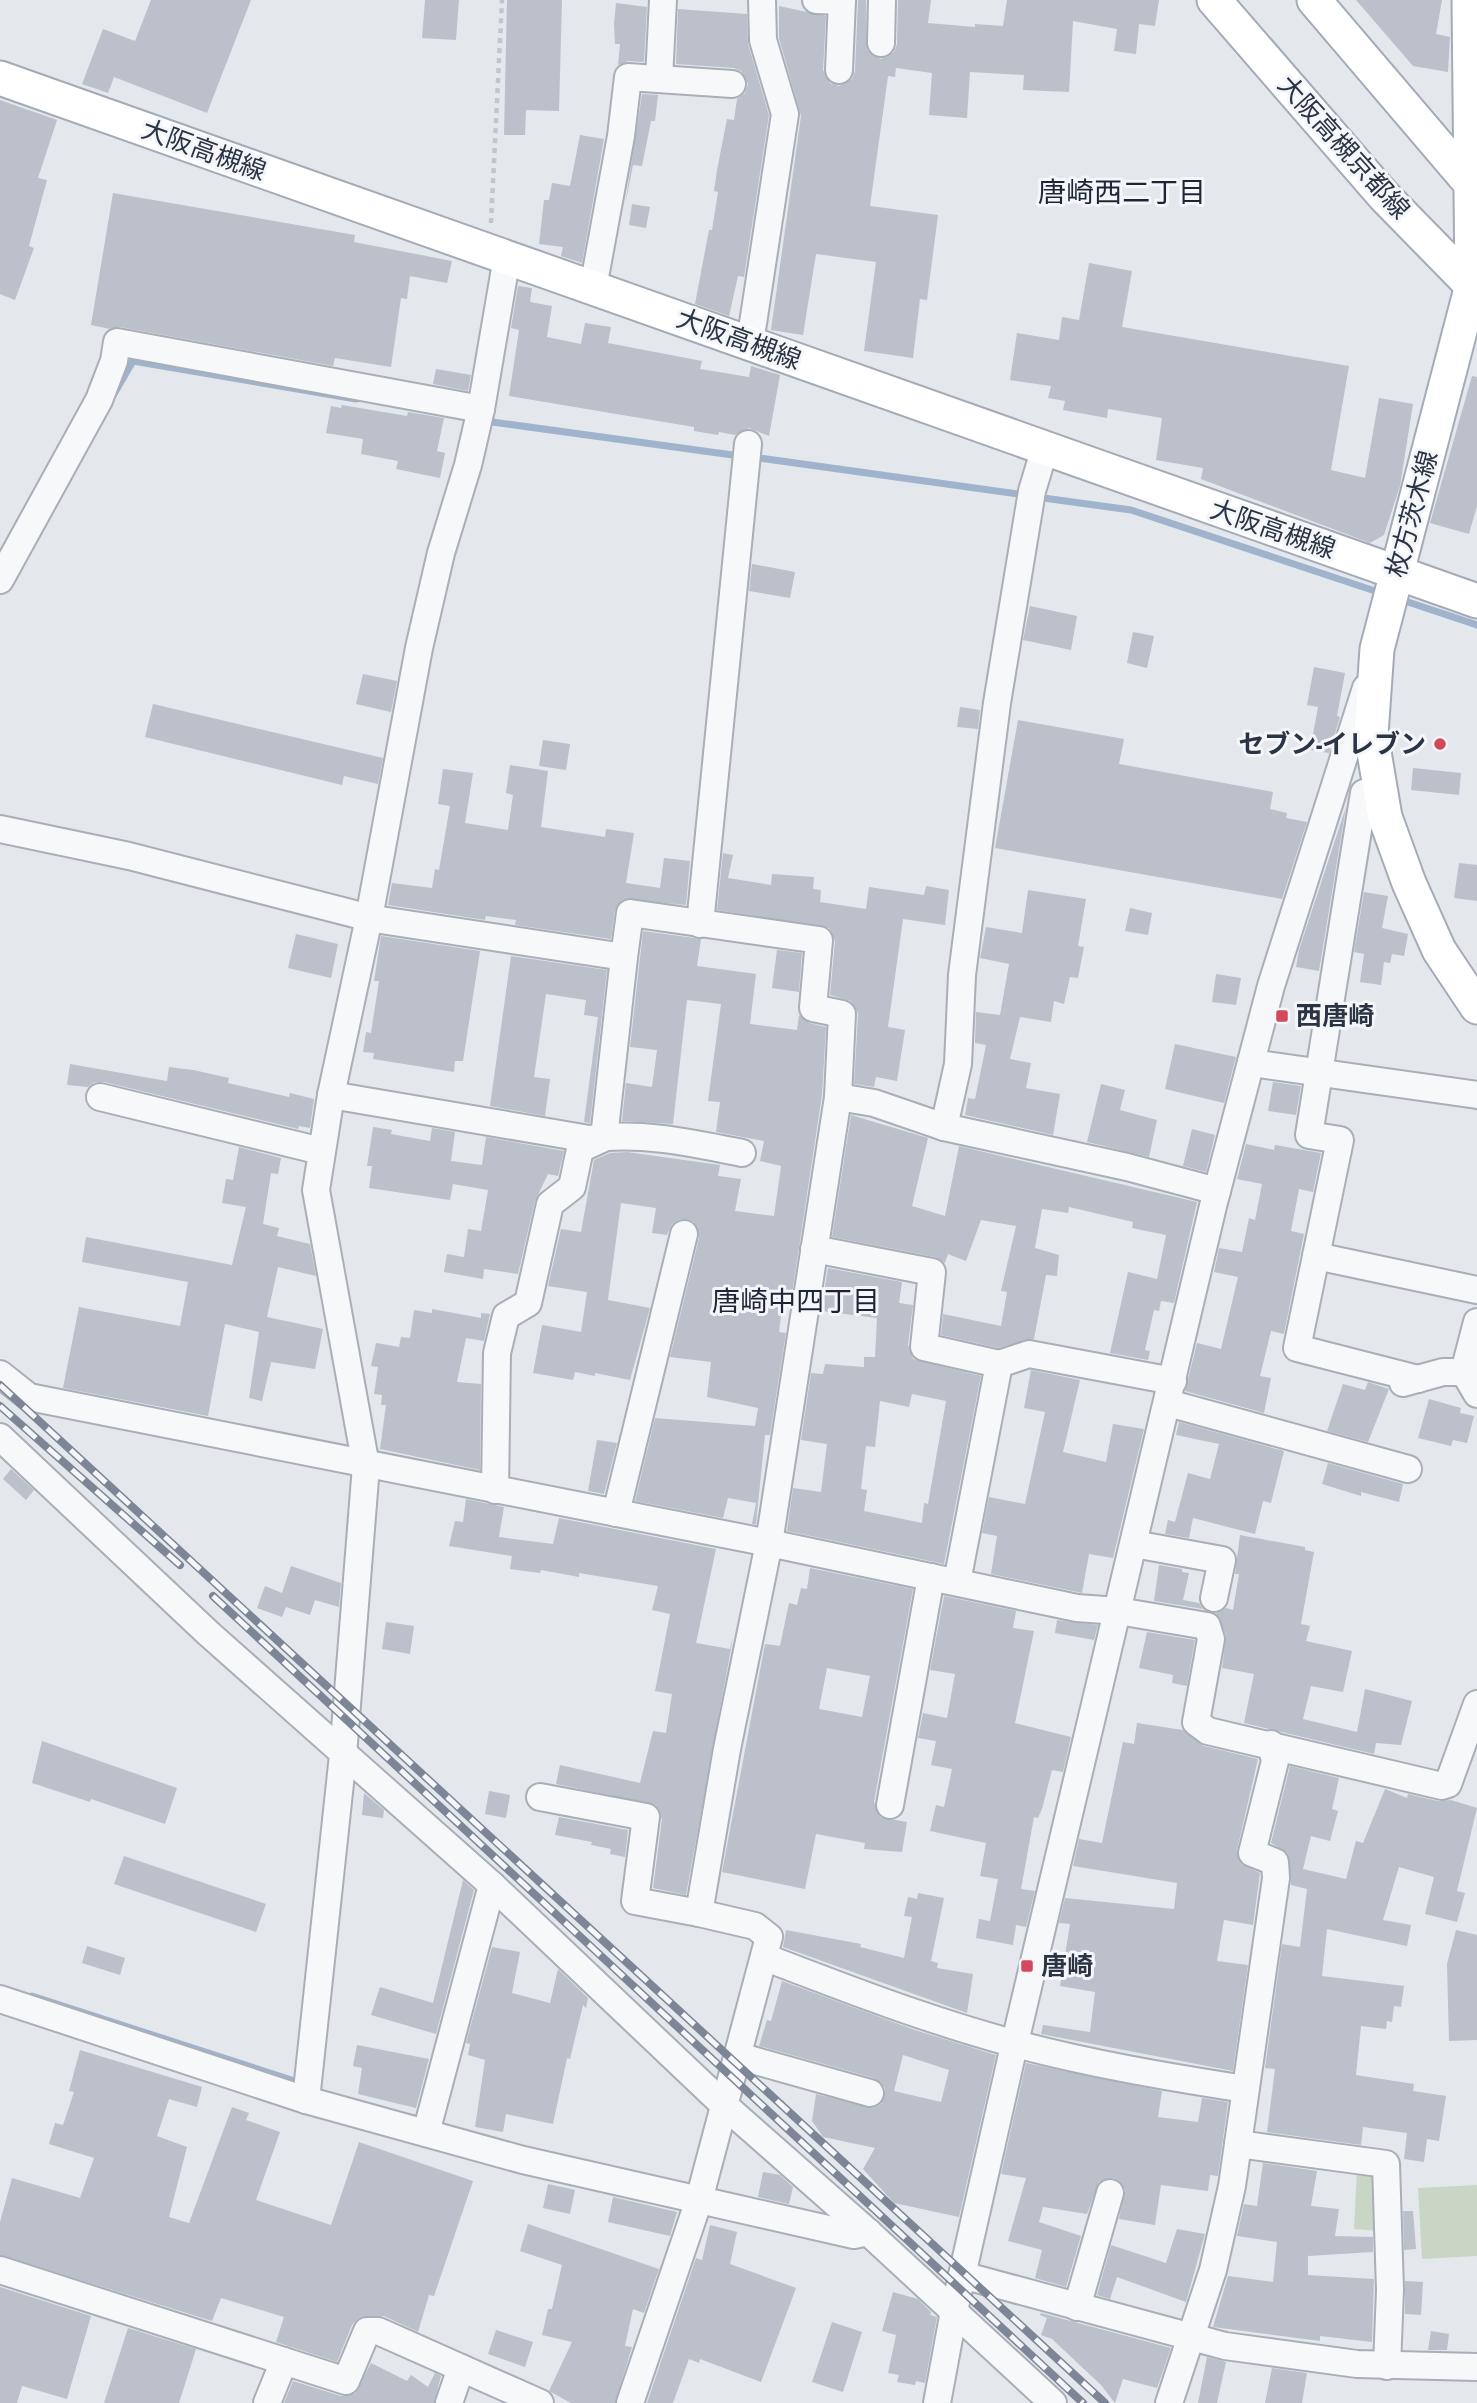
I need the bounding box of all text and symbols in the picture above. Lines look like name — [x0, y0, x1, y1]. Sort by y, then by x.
street label: 大阪高槻京都線 — [1269, 67, 1419, 227]
street label: 大阪高槻線 — [136, 110, 272, 190]
district label: 唐崎西二丁目 — [1038, 172, 1206, 213]
street label: 大阪高槻線 — [671, 299, 807, 379]
street label: 枚方茨木線 — [1377, 446, 1447, 582]
street label: 大阪高槻線 — [1205, 490, 1341, 568]
place label: セブン-イレブン — [1238, 725, 1426, 763]
marker: セブン-イレブン — [1432, 736, 1448, 752]
place label: 西唐崎 — [1296, 997, 1374, 1035]
marker: 西唐崎 — [1274, 1008, 1290, 1024]
district label: 唐崎中四丁目 — [712, 1281, 880, 1322]
place label: 唐崎 — [1041, 1947, 1093, 1985]
marker: 唐崎 — [1019, 1958, 1035, 1974]

